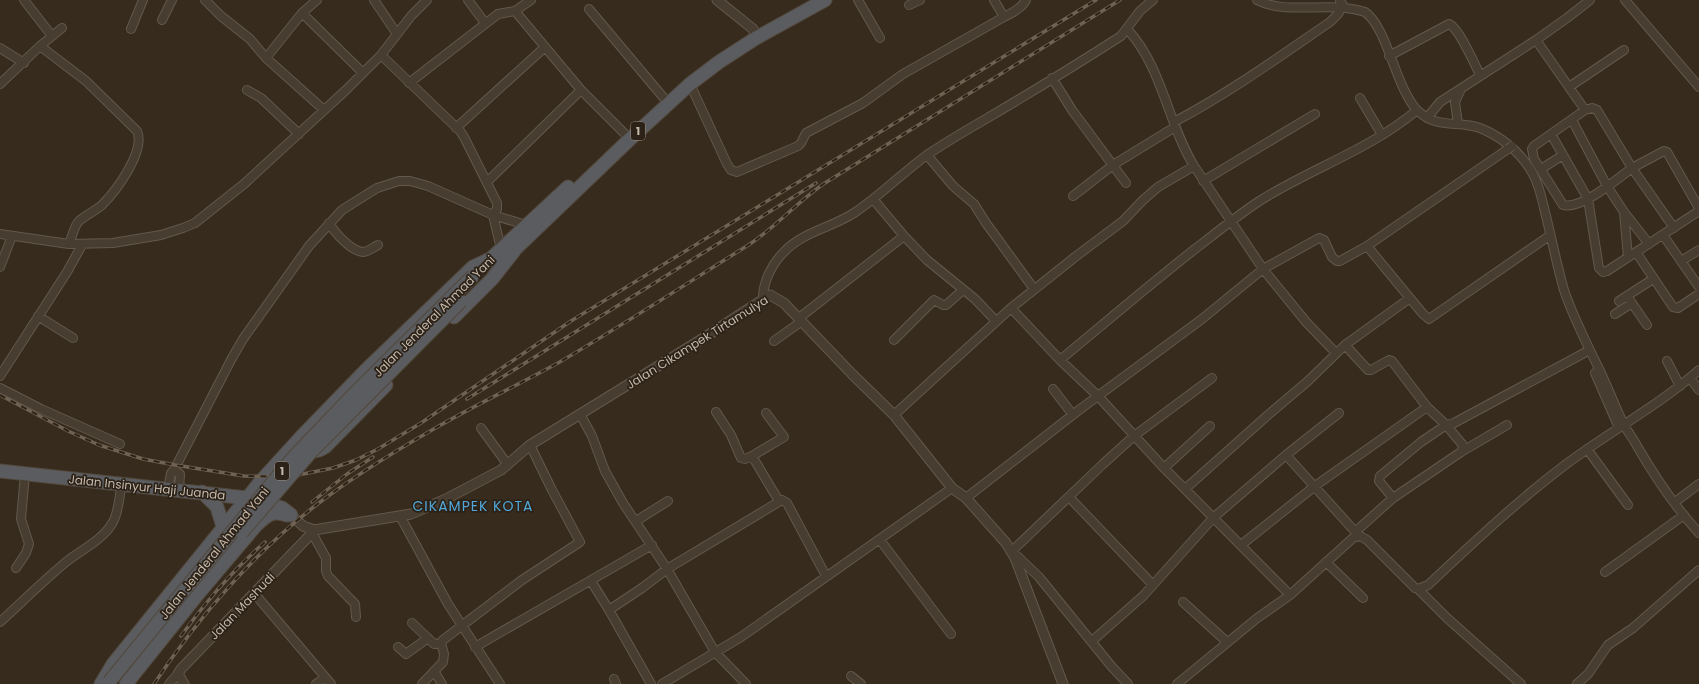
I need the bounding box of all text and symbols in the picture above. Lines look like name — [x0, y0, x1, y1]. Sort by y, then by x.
road number: 1 — [631, 122, 645, 140]
street label: Jalan Jenderal Ahmad Yani — [369, 251, 499, 381]
street label: Jalan Cikampek Tirtamulya — [623, 291, 771, 393]
road number: 1 — [275, 462, 289, 480]
street label: Jalan Insinyur Haji Juanda — [68, 470, 226, 504]
street label: Jalan Jenderal Ahmad Yani — [155, 483, 273, 623]
district label: CIKAMPEK KOTA — [413, 496, 533, 516]
street label: Jalan Mashudi — [205, 569, 279, 643]

